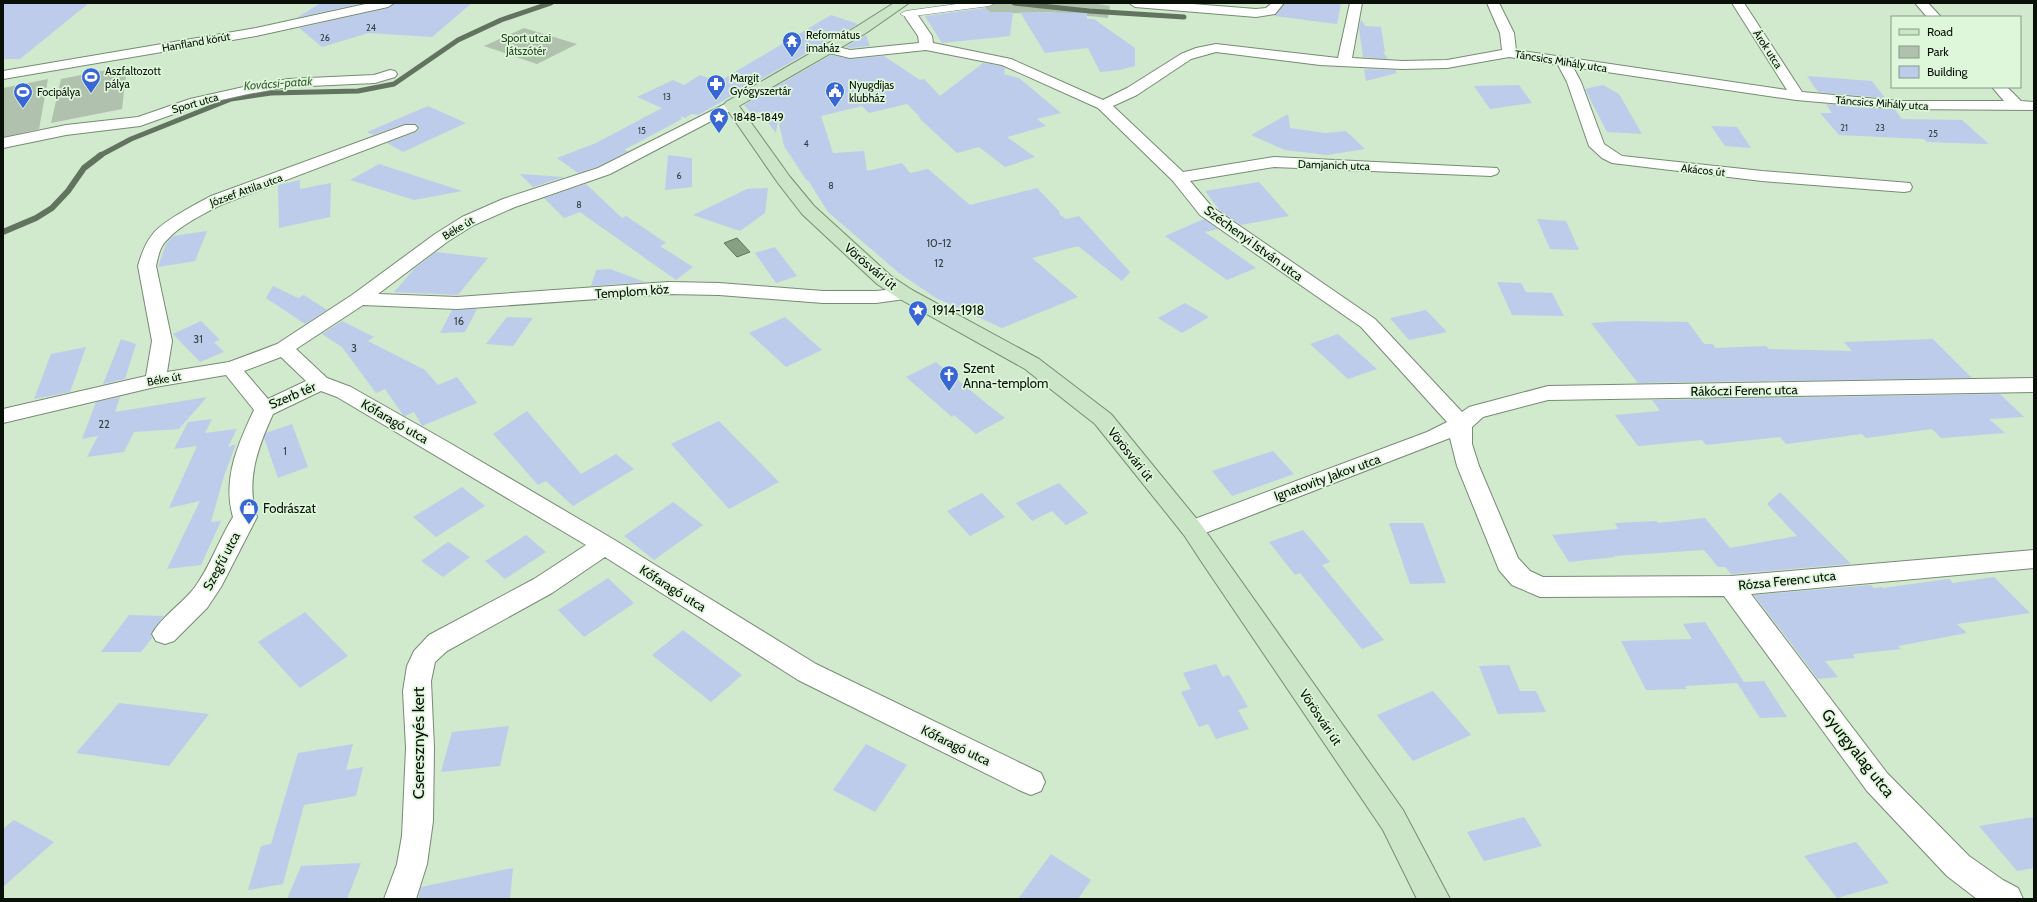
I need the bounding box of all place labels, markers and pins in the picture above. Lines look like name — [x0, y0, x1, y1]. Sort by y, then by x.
place label: Református imaház — [806, 28, 860, 55]
temple icon: Református imaház — [781, 30, 803, 58]
place label: Aszfaltozott pálya — [105, 64, 161, 91]
sports icon: Aszfaltozott pálya — [80, 66, 102, 94]
place label: Margit Gyógyszertár — [730, 71, 791, 98]
pharmacy icon: Margit Gyógyszertár — [705, 73, 727, 101]
place label: Nyugdíjas klubház — [849, 78, 894, 105]
public building icon: Nyugdíjas klubház — [824, 80, 846, 108]
sports icon: Focipálya — [12, 81, 34, 109]
place label: Focipálya — [37, 85, 81, 99]
place icon: 1848-1849 — [708, 106, 730, 134]
place label: 1848-1849 — [733, 110, 784, 124]
place icon: 1914-1918 — [907, 299, 929, 327]
place label: 1914-1918 — [932, 302, 985, 318]
place label: Szent Anna-templom — [963, 360, 1048, 391]
church icon: Szent Anna-templom — [938, 364, 960, 392]
shop icon: Fodrászat — [238, 497, 260, 525]
place label: Fodrászat — [263, 500, 316, 516]

